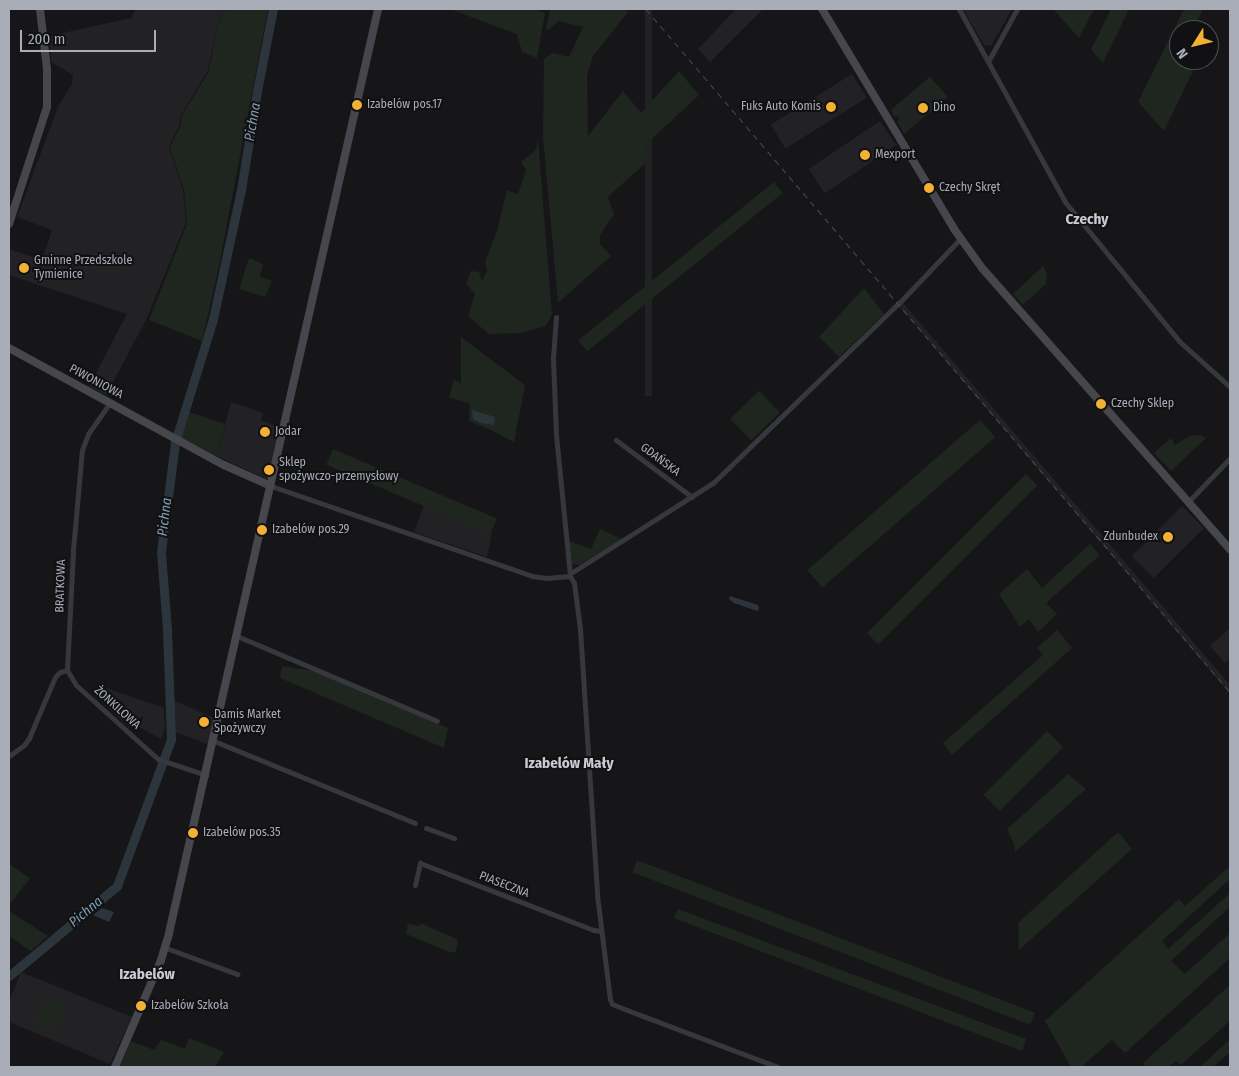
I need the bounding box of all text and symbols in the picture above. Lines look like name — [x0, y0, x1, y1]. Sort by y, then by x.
scale bar — [22, 20, 159, 52]
north arrow — [1169, 20, 1219, 70]
text: 200 m — [28, 30, 65, 48]
text: N — [1173, 45, 1192, 62]
place label: Izabelów pos.17 — [367, 98, 442, 112]
marker: Izabelów pos.17 — [351, 99, 363, 111]
place label: Fuks Auto Komis — [741, 100, 821, 114]
marker: Fuks Auto Komis — [825, 101, 837, 113]
place label: Dino — [933, 101, 956, 115]
water label: Pichna — [241, 102, 265, 142]
marker: Dino — [917, 102, 929, 114]
place label: Mexport — [875, 148, 915, 162]
marker: Mexport — [859, 149, 871, 161]
place label: Czechy Skręt — [939, 181, 1000, 195]
marker: Czechy Skręt — [923, 182, 935, 194]
district label: Czechy — [1065, 211, 1109, 229]
place label: Gminne Przedszkole Tymienice — [34, 254, 132, 282]
marker: Gminne Przedszkole Tymienice — [18, 262, 30, 274]
street label: PIWONIOWA — [66, 362, 126, 402]
place label: Czechy Sklep — [1111, 397, 1174, 411]
marker: Czechy Sklep — [1095, 398, 1107, 410]
place label: Jodar — [275, 425, 301, 439]
marker: Jodar — [259, 426, 271, 438]
street label: GDAŃSKA — [637, 440, 683, 480]
place label: Sklep spożywczo-przemysłowy — [279, 456, 399, 484]
marker: Sklep spożywczo-przemysłowy — [263, 464, 275, 476]
water label: Pichna — [154, 497, 176, 537]
place label: Izabelów pos.29 — [272, 523, 349, 537]
marker: Izabelów pos.29 — [256, 524, 268, 536]
place label: Zdunbudex — [1103, 530, 1158, 544]
marker: Zdunbudex — [1162, 531, 1174, 543]
street label: BRATKOWA — [53, 559, 69, 613]
street label: ŻONKILOWA — [91, 683, 143, 733]
place label: Damis Market Spożywczy — [214, 708, 281, 736]
marker: Damis Market Spożywczy — [198, 716, 210, 728]
district label: Izabelów Mały — [524, 755, 614, 773]
place label: Izabelów pos.35 — [203, 826, 280, 840]
marker: Izabelów pos.35 — [187, 827, 199, 839]
street label: PIASECZNA — [477, 869, 531, 901]
water label: Pichna — [66, 893, 106, 931]
district label: Izabelów — [119, 966, 175, 984]
place label: Izabelów Szkoła — [151, 999, 229, 1013]
marker: Izabelów Szkoła — [135, 1000, 147, 1012]

